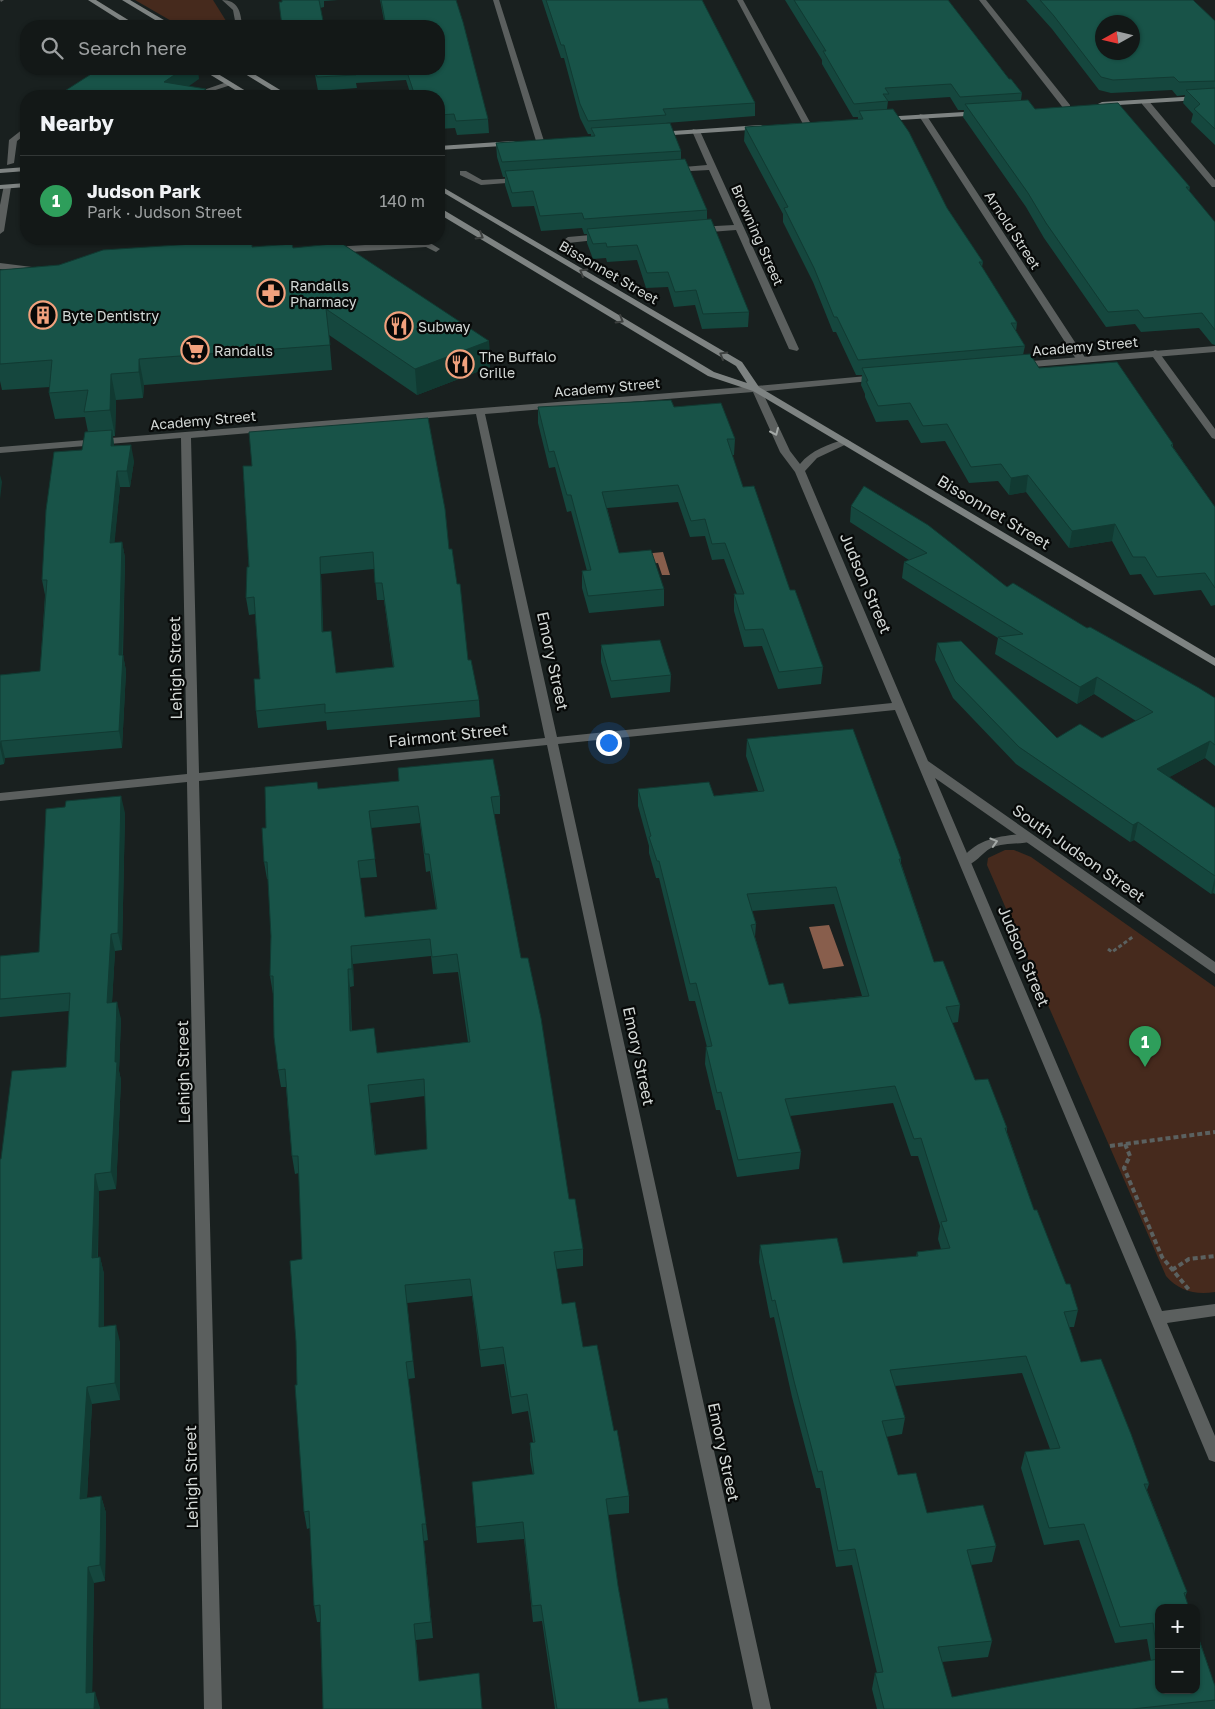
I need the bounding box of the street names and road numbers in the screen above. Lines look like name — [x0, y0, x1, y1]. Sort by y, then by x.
street label: Browning Street — [728, 182, 788, 288]
street label: Arnold Street — [981, 188, 1045, 272]
street label: Bissonnet Street — [556, 237, 662, 307]
street label: Academy Street — [1031, 333, 1139, 359]
street label: Academy Street — [553, 374, 661, 400]
street label: Academy Street — [149, 407, 257, 433]
street label: Bissonnet Street — [934, 470, 1054, 554]
street label: Judson Street — [836, 530, 896, 636]
street label: Emory Street — [533, 610, 573, 712]
street label: Lehigh Street — [164, 616, 186, 720]
street label: Fairmont Street — [387, 719, 509, 751]
street label: South Judson Street — [1009, 800, 1149, 906]
street label: Judson Street — [994, 903, 1054, 1009]
street label: Emory Street — [619, 1005, 659, 1107]
street label: Lehigh Street — [172, 1020, 194, 1124]
street label: Emory Street — [704, 1401, 744, 1503]
street label: Lehigh Street — [180, 1425, 202, 1529]

